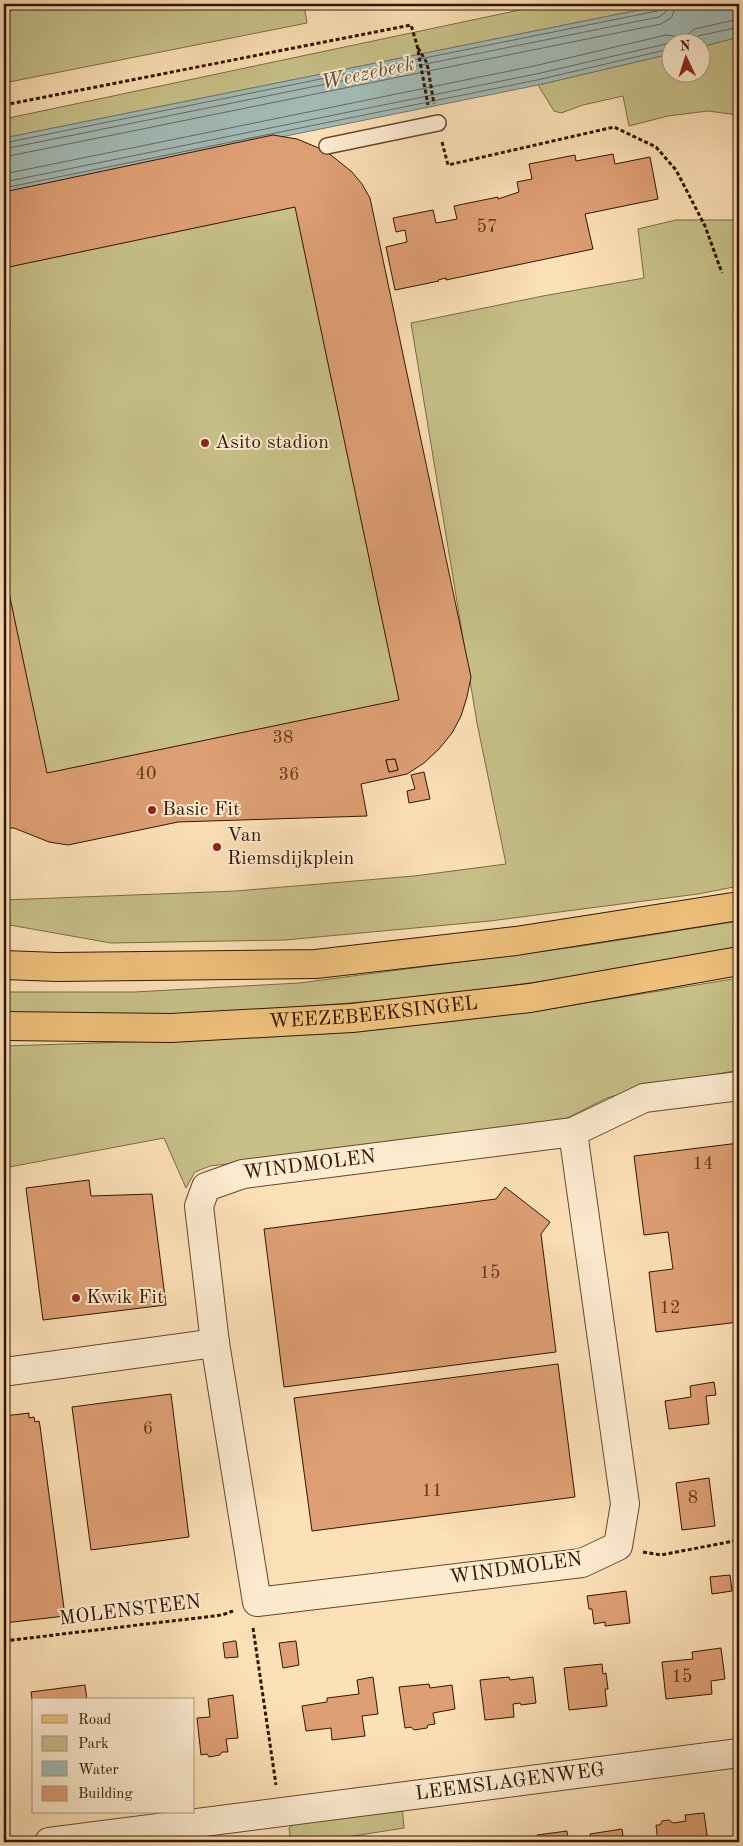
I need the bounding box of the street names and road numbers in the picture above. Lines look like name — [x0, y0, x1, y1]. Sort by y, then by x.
street label: WEEZEBEEKSINGEL — [268, 994, 479, 1033]
street label: WINDMOLEN — [242, 1147, 377, 1184]
street label: WINDMOLEN — [448, 1550, 584, 1588]
street label: MOLENSTEEN — [58, 1592, 202, 1630]
street label: LEEMSLAGENWEG — [414, 1760, 606, 1805]

